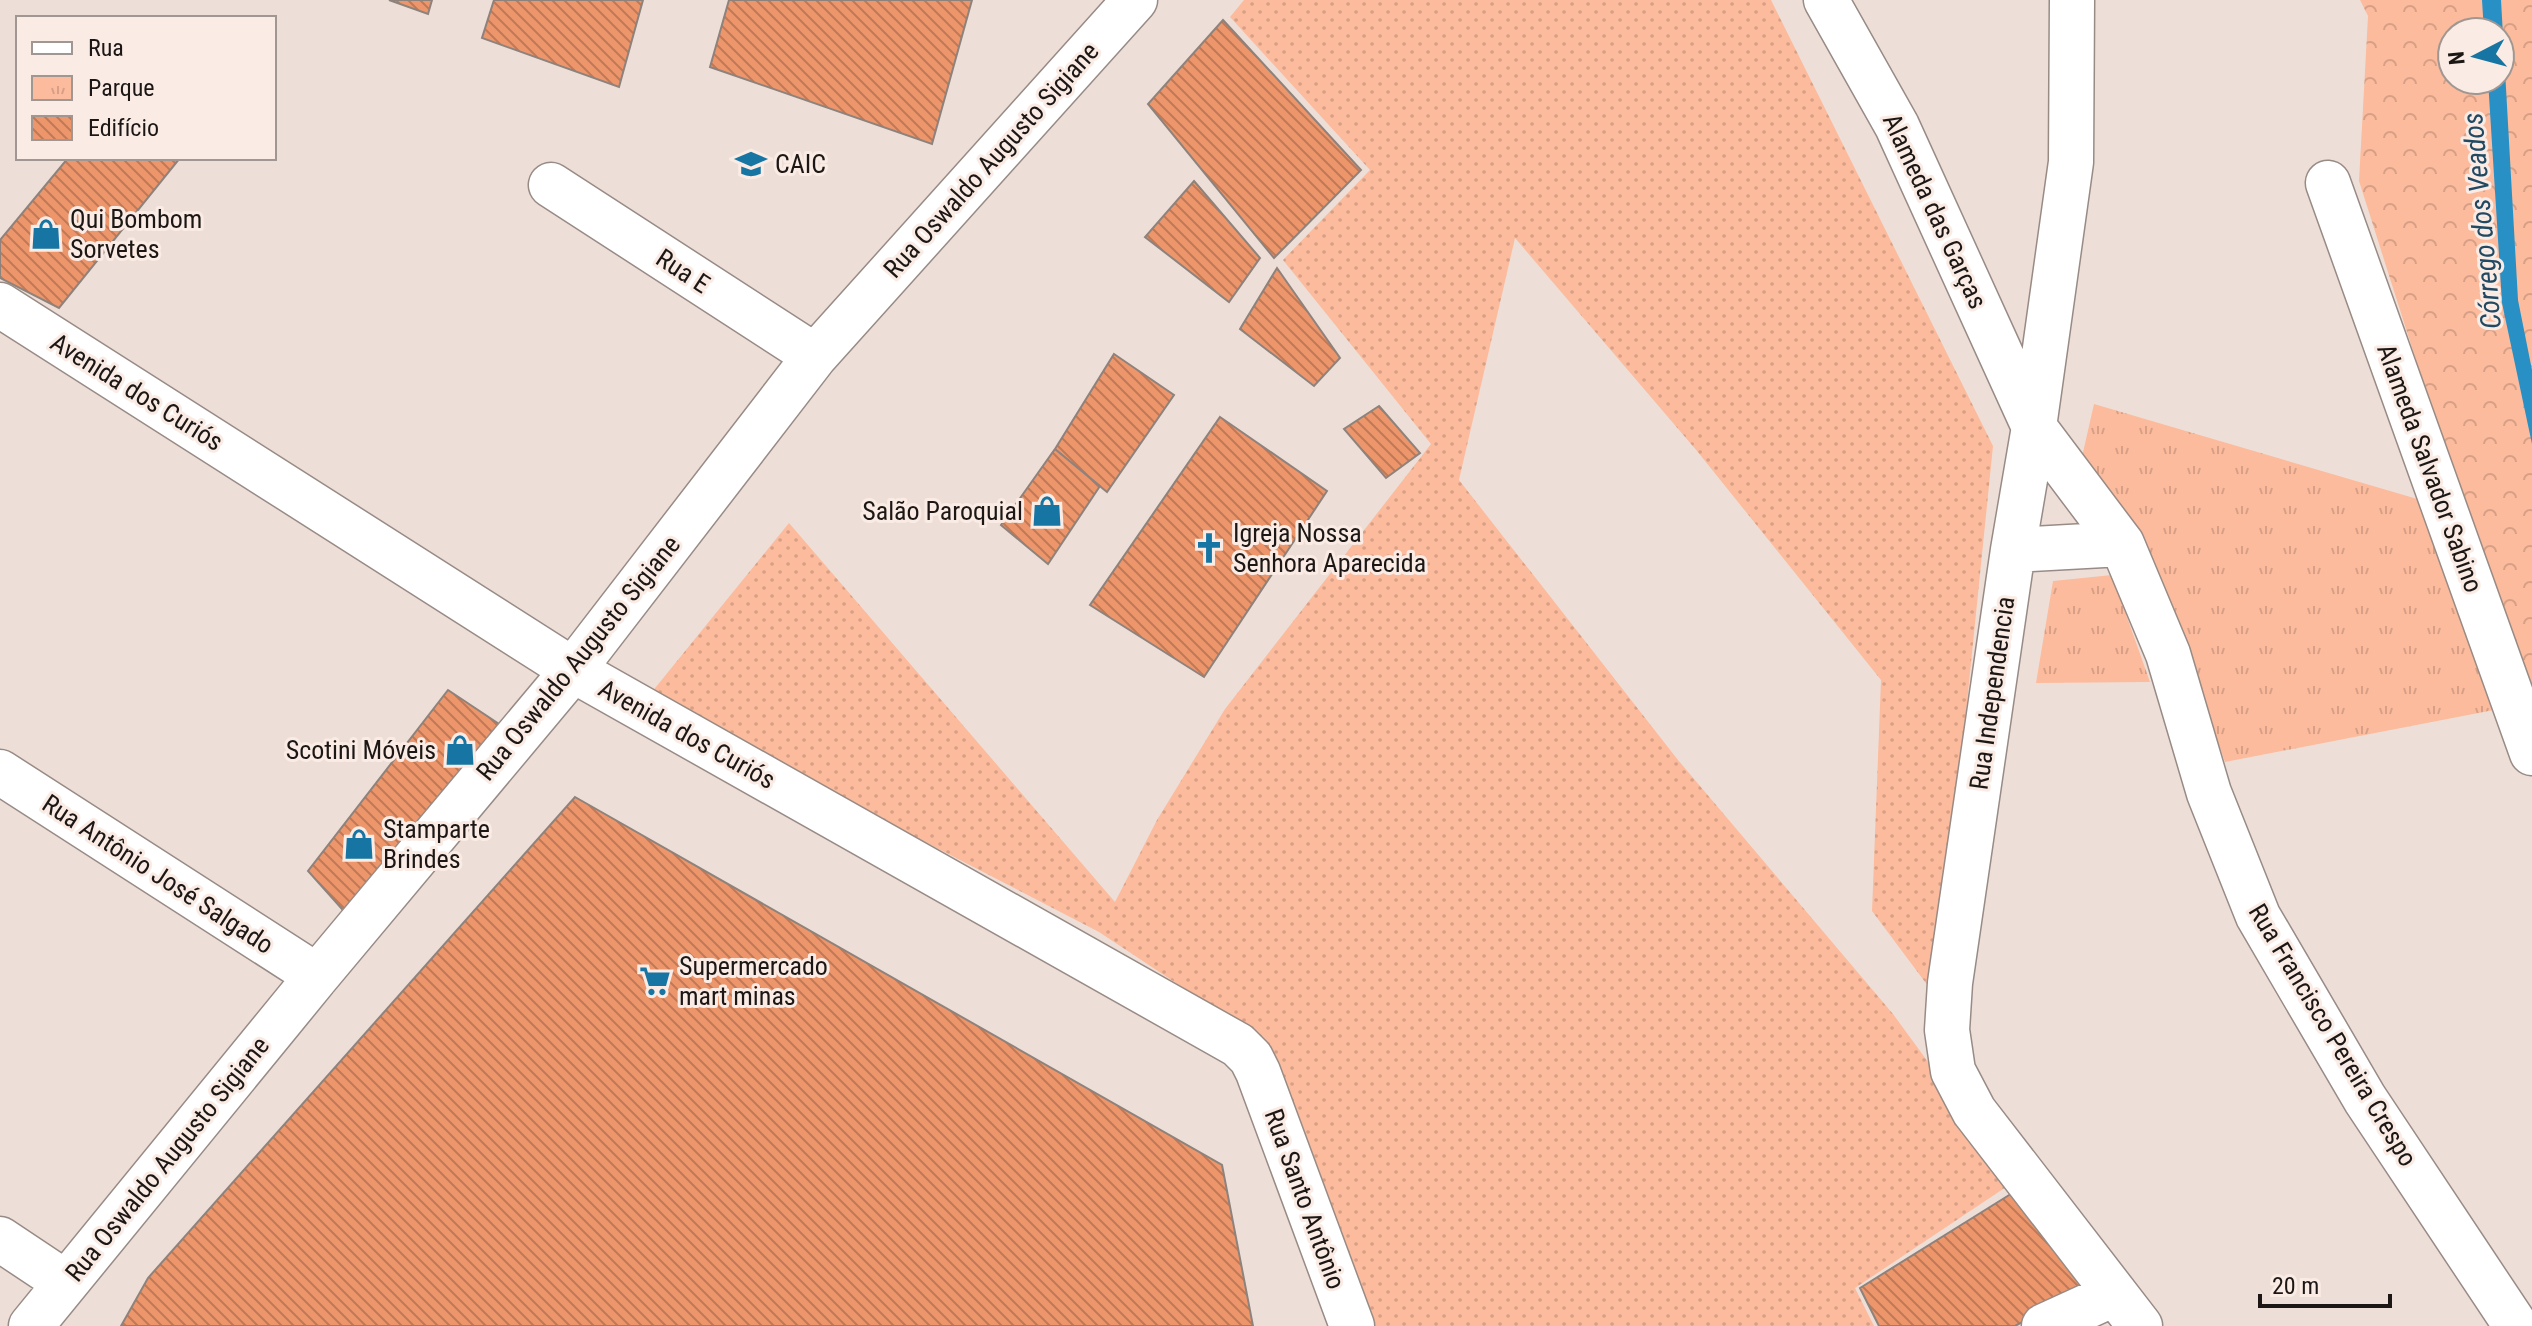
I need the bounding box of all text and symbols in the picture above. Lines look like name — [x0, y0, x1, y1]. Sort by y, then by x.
legend — [16, 16, 276, 160]
north arrow — [2436, 16, 2516, 96]
text: Rua — [88, 34, 124, 62]
street label: Rua Oswaldo Augusto Sigiane — [877, 36, 1105, 284]
text: N — [2443, 50, 2470, 66]
text: Parque — [88, 74, 155, 102]
street label: Alameda das Garças — [1877, 109, 1993, 313]
water label: Córrego dos Veados — [2456, 111, 2508, 331]
text: Edifício — [88, 114, 159, 142]
school or university icon: CAIC — [734, 147, 768, 181]
place label: CAIC — [775, 149, 826, 179]
place label: Qui Bombom Sorvetes — [70, 204, 202, 264]
shop icon: Qui Bombom Sorvetes — [29, 217, 63, 251]
street label: Rua E — [651, 243, 715, 299]
street label: Avenida dos Curiós — [45, 327, 229, 457]
street label: Alameda Salvador Sabino — [2371, 340, 2489, 596]
shop icon: Salão Paroquial — [1030, 494, 1064, 528]
place label: Salão Paroquial — [862, 496, 1023, 526]
place label: Igreja Nossa Senhora Aparecida — [1233, 518, 1426, 578]
street label: Rua Oswaldo Augusto Sigiane — [470, 530, 686, 786]
church icon: Igreja Nossa Senhora Aparecida — [1192, 531, 1226, 565]
street label: Rua Independencia — [1964, 595, 2020, 791]
street label: Avenida dos Curiós — [593, 673, 781, 795]
shop icon: Scotini Móveis — [443, 733, 477, 767]
place label: Scotini Móveis — [286, 735, 436, 765]
street label: Rua Antônio José Salgado — [37, 788, 279, 960]
place label: Stamparte Brindes — [383, 814, 490, 874]
shop icon: Stamparte Brindes — [342, 827, 376, 861]
street label: Rua Francisco Pereira Crespo — [2243, 898, 2423, 1172]
place label: Supermercado mart minas — [679, 951, 828, 1011]
supermarket icon: Supermercado mart minas — [638, 964, 672, 998]
street label: Rua Oswaldo Augusto Sigiane — [59, 1031, 275, 1287]
street label: Rua Santo Antônio — [1259, 1105, 1351, 1293]
scale bar — [2260, 1258, 2390, 1308]
text: 20 m — [2272, 1272, 2319, 1300]

